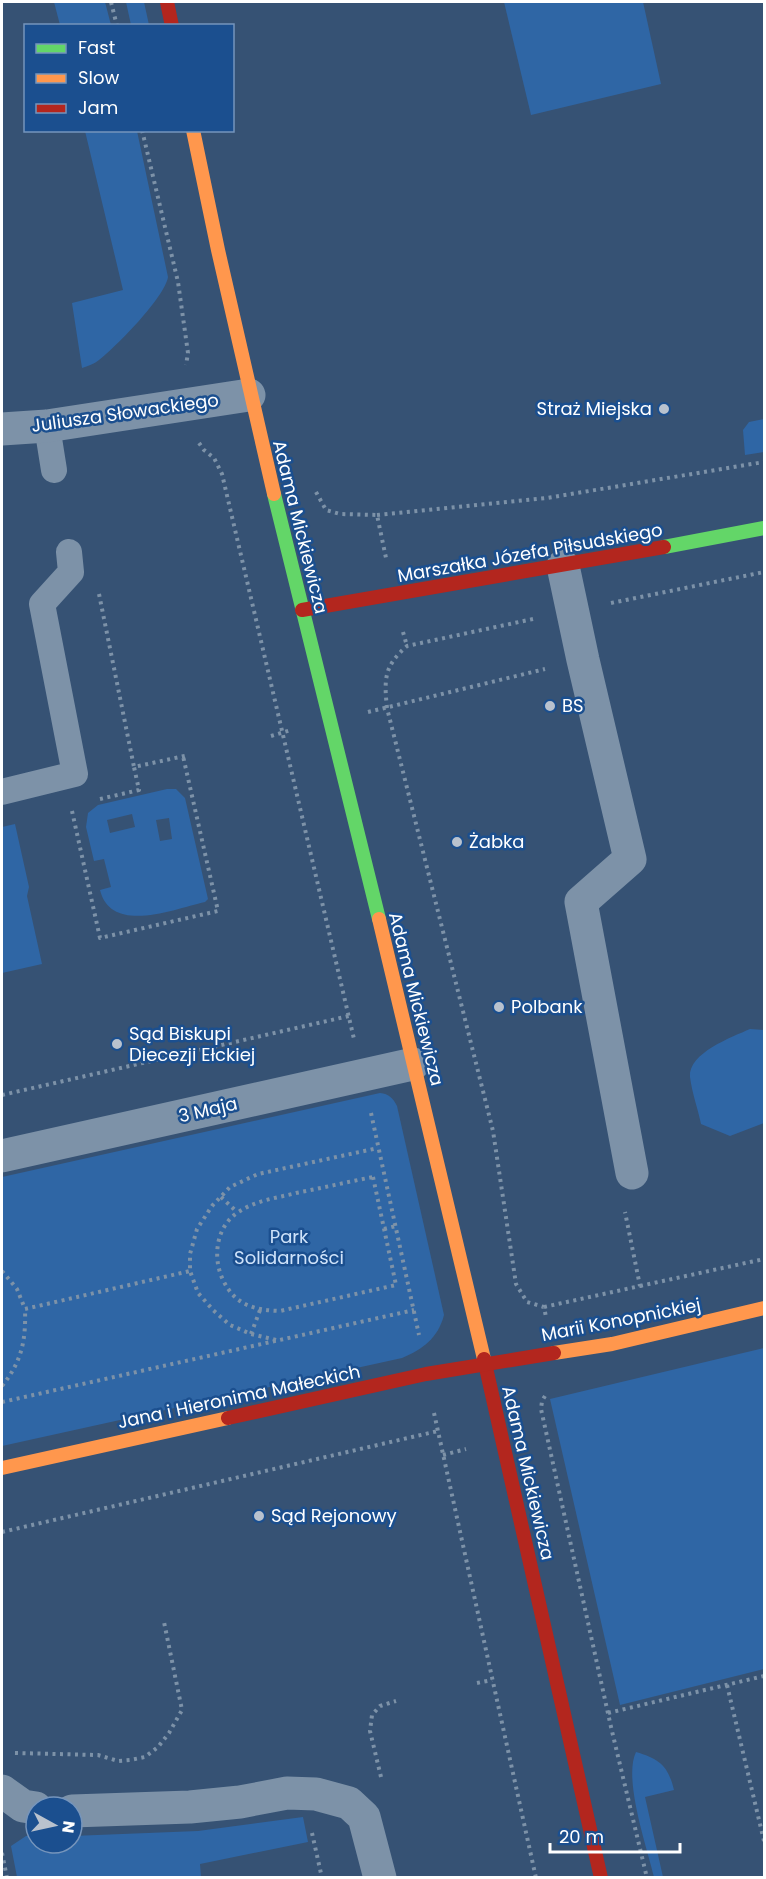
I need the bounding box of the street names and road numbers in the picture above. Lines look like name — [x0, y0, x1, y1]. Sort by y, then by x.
street label: Juliusza Słowackiego — [30, 387, 220, 438]
street label: Adama Mickiewicza — [267, 437, 334, 616]
street label: Marszałka Józefa Piłsudskiego — [395, 517, 664, 588]
street label: Adama Mickiewicza — [383, 909, 450, 1088]
street label: 3 Maja — [176, 1091, 240, 1128]
street label: Marii Konopnickiej — [539, 1292, 703, 1347]
street label: Jana i Hieronima Małeckich — [115, 1359, 363, 1434]
street label: Adama Mickiewicza — [496, 1383, 561, 1563]

